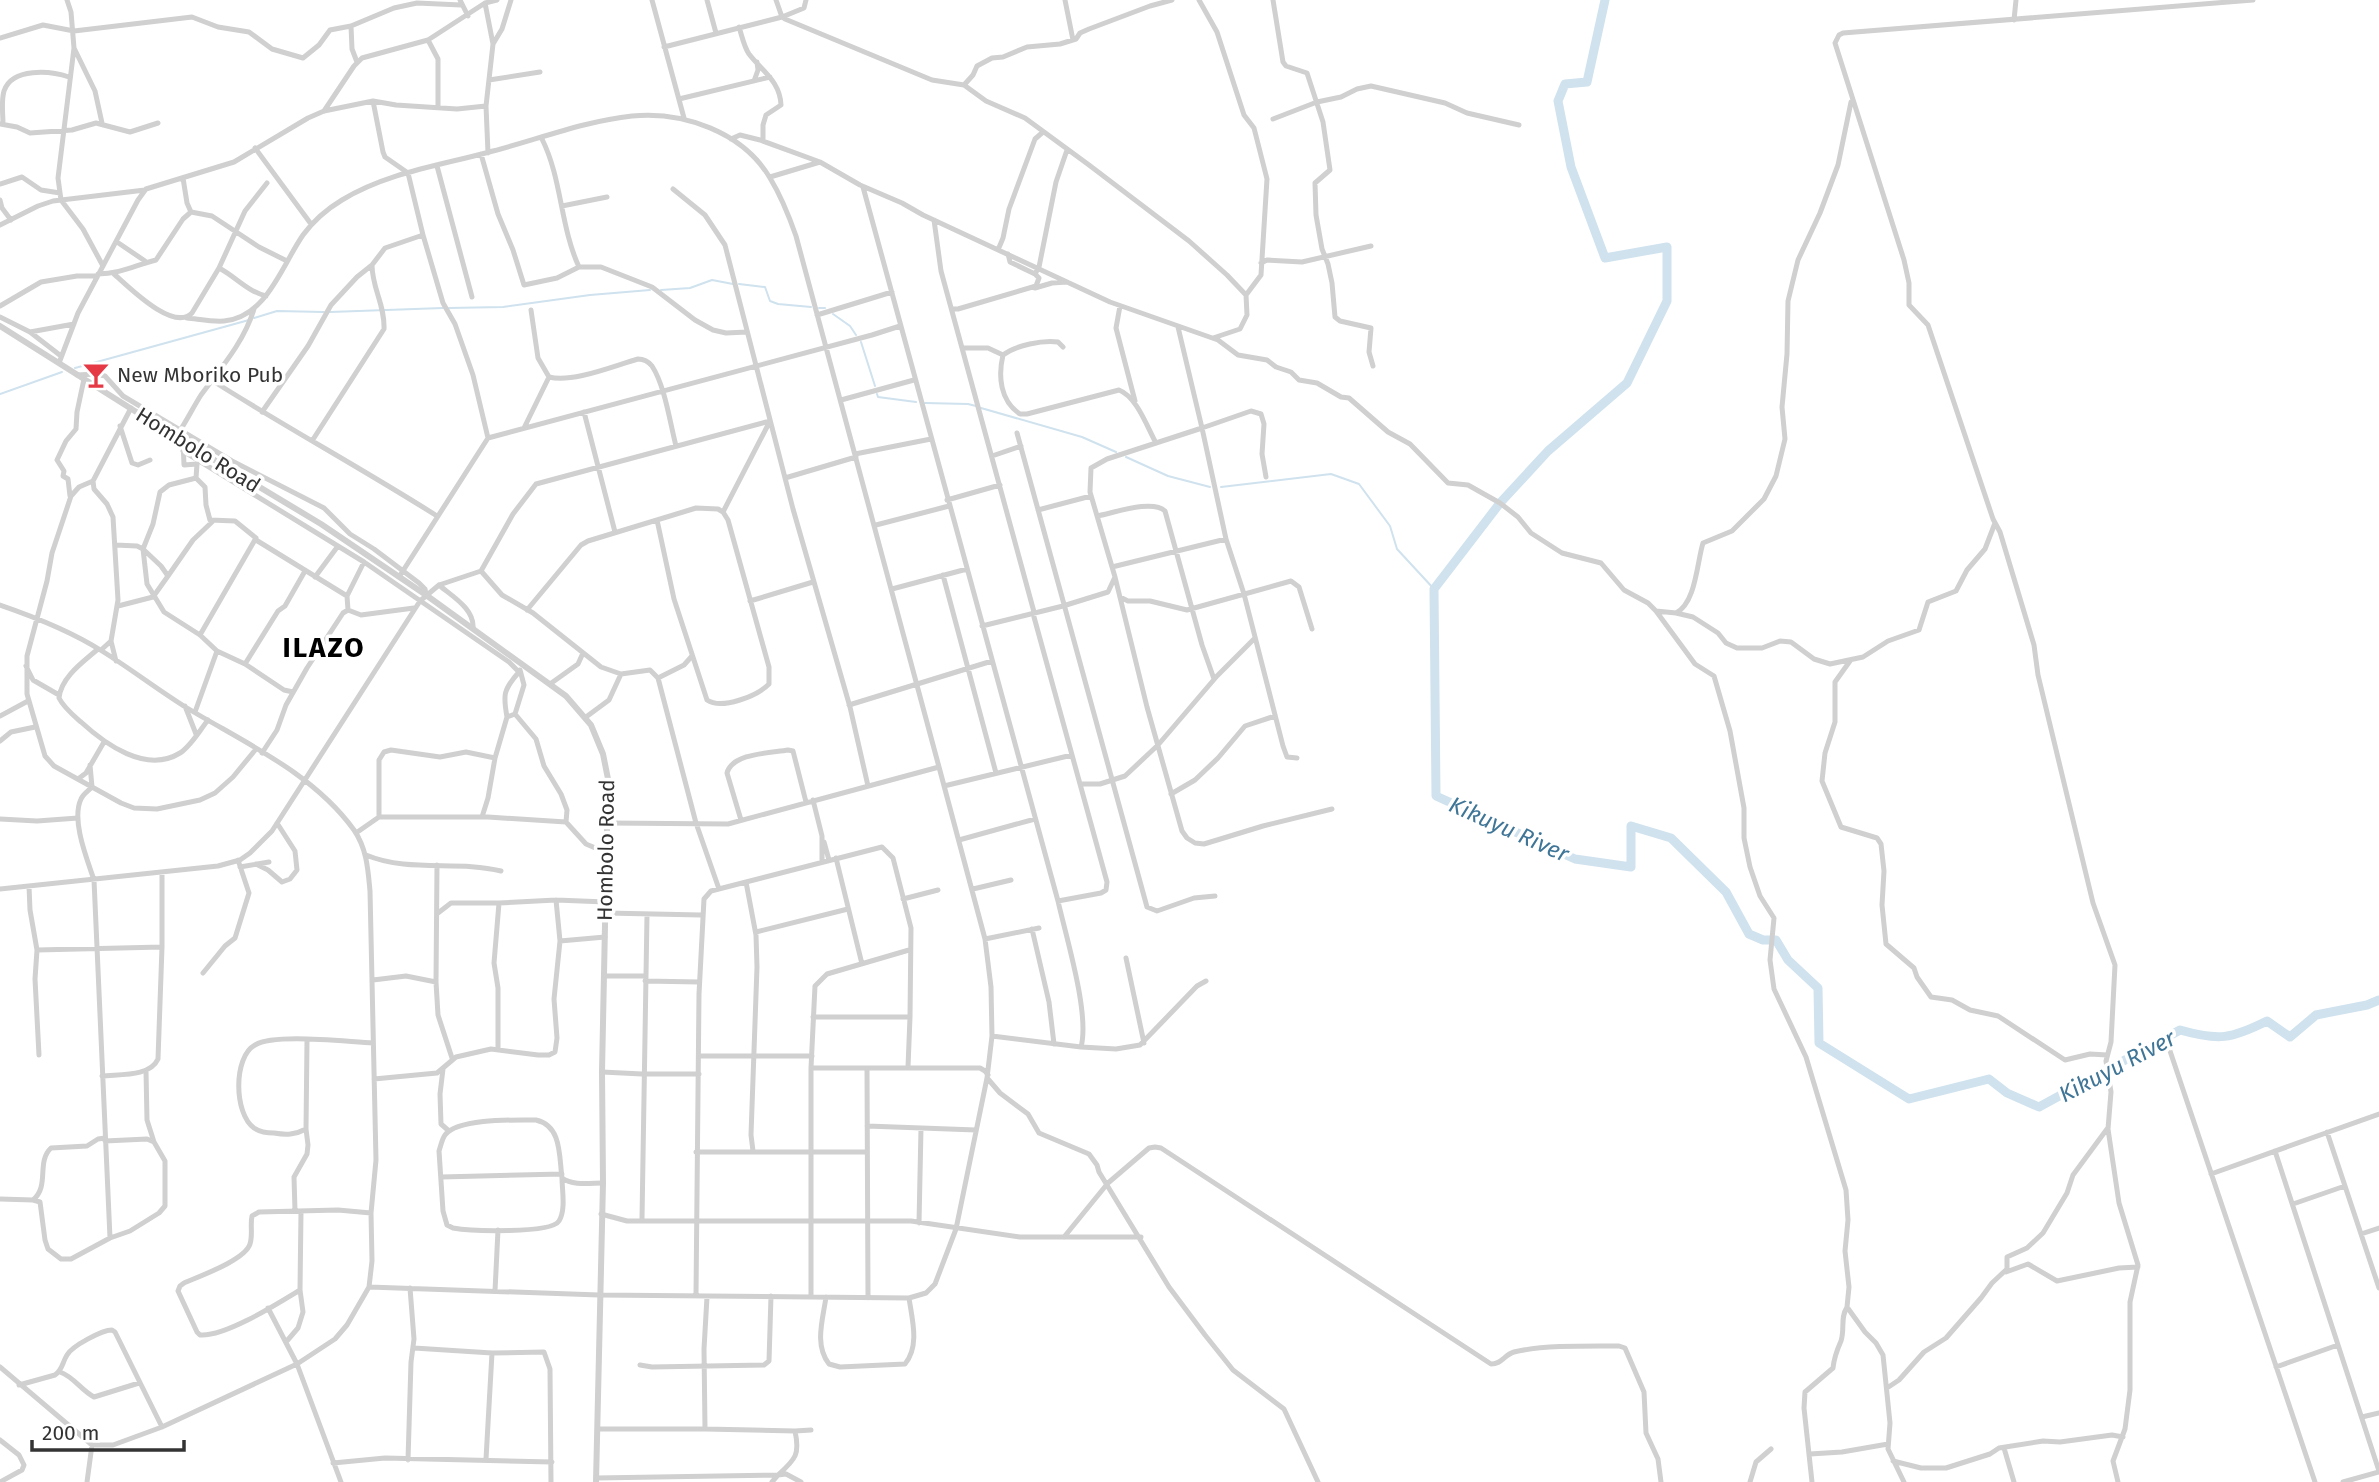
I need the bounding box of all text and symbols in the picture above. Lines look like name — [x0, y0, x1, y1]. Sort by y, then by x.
bar icon: New Mboriko Pub — [81, 360, 111, 390]
place label: New Mboriko Pub — [117, 362, 283, 388]
street label: Hombolo Road — [131, 401, 265, 499]
district label: ILAZO — [283, 631, 365, 664]
street label: Hombolo Road — [592, 779, 620, 921]
water label: Kikuyu River — [1445, 790, 1574, 868]
water label: Kikuyu River — [2054, 1023, 2181, 1108]
scale bar — [32, 1408, 184, 1452]
text: 200 m — [42, 1420, 99, 1446]

